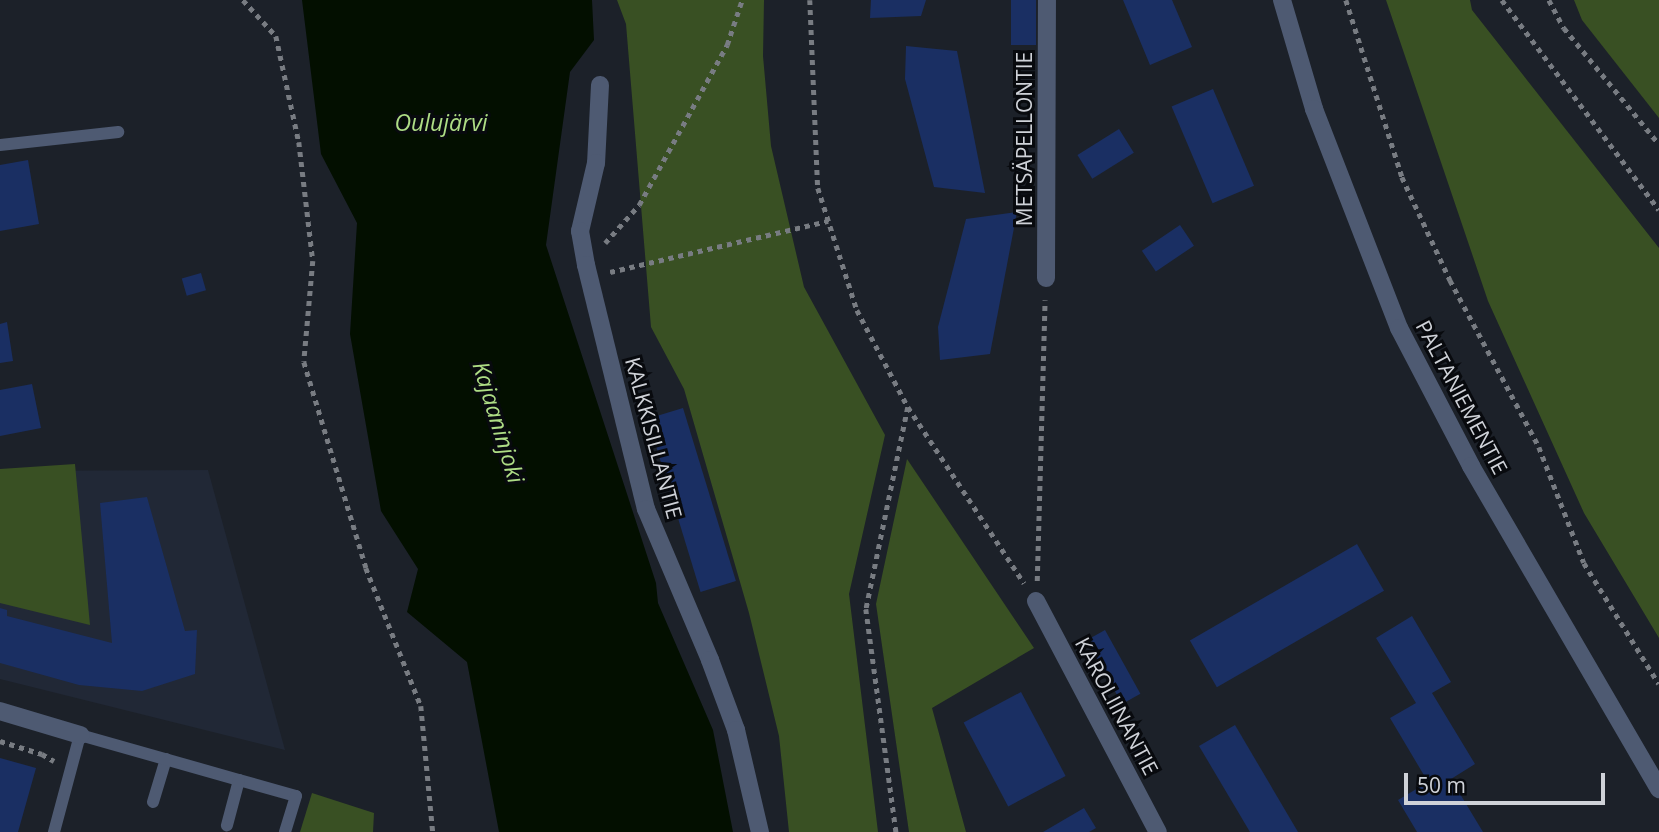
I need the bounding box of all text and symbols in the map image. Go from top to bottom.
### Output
street label: METSÄPELLONTIE [1011,52,1037,226]
water label: Oulujärvi [394,108,488,136]
street label: PALTANIEMENTIE [1411,316,1513,478]
street label: KALKKISILLANTIE [620,354,688,522]
water label: Kajaaninjoki [467,358,531,486]
street label: KAROLIINANTIE [1070,633,1164,779]
scale bar [1407,758,1608,802]
text: 50 m [1417,771,1466,799]

